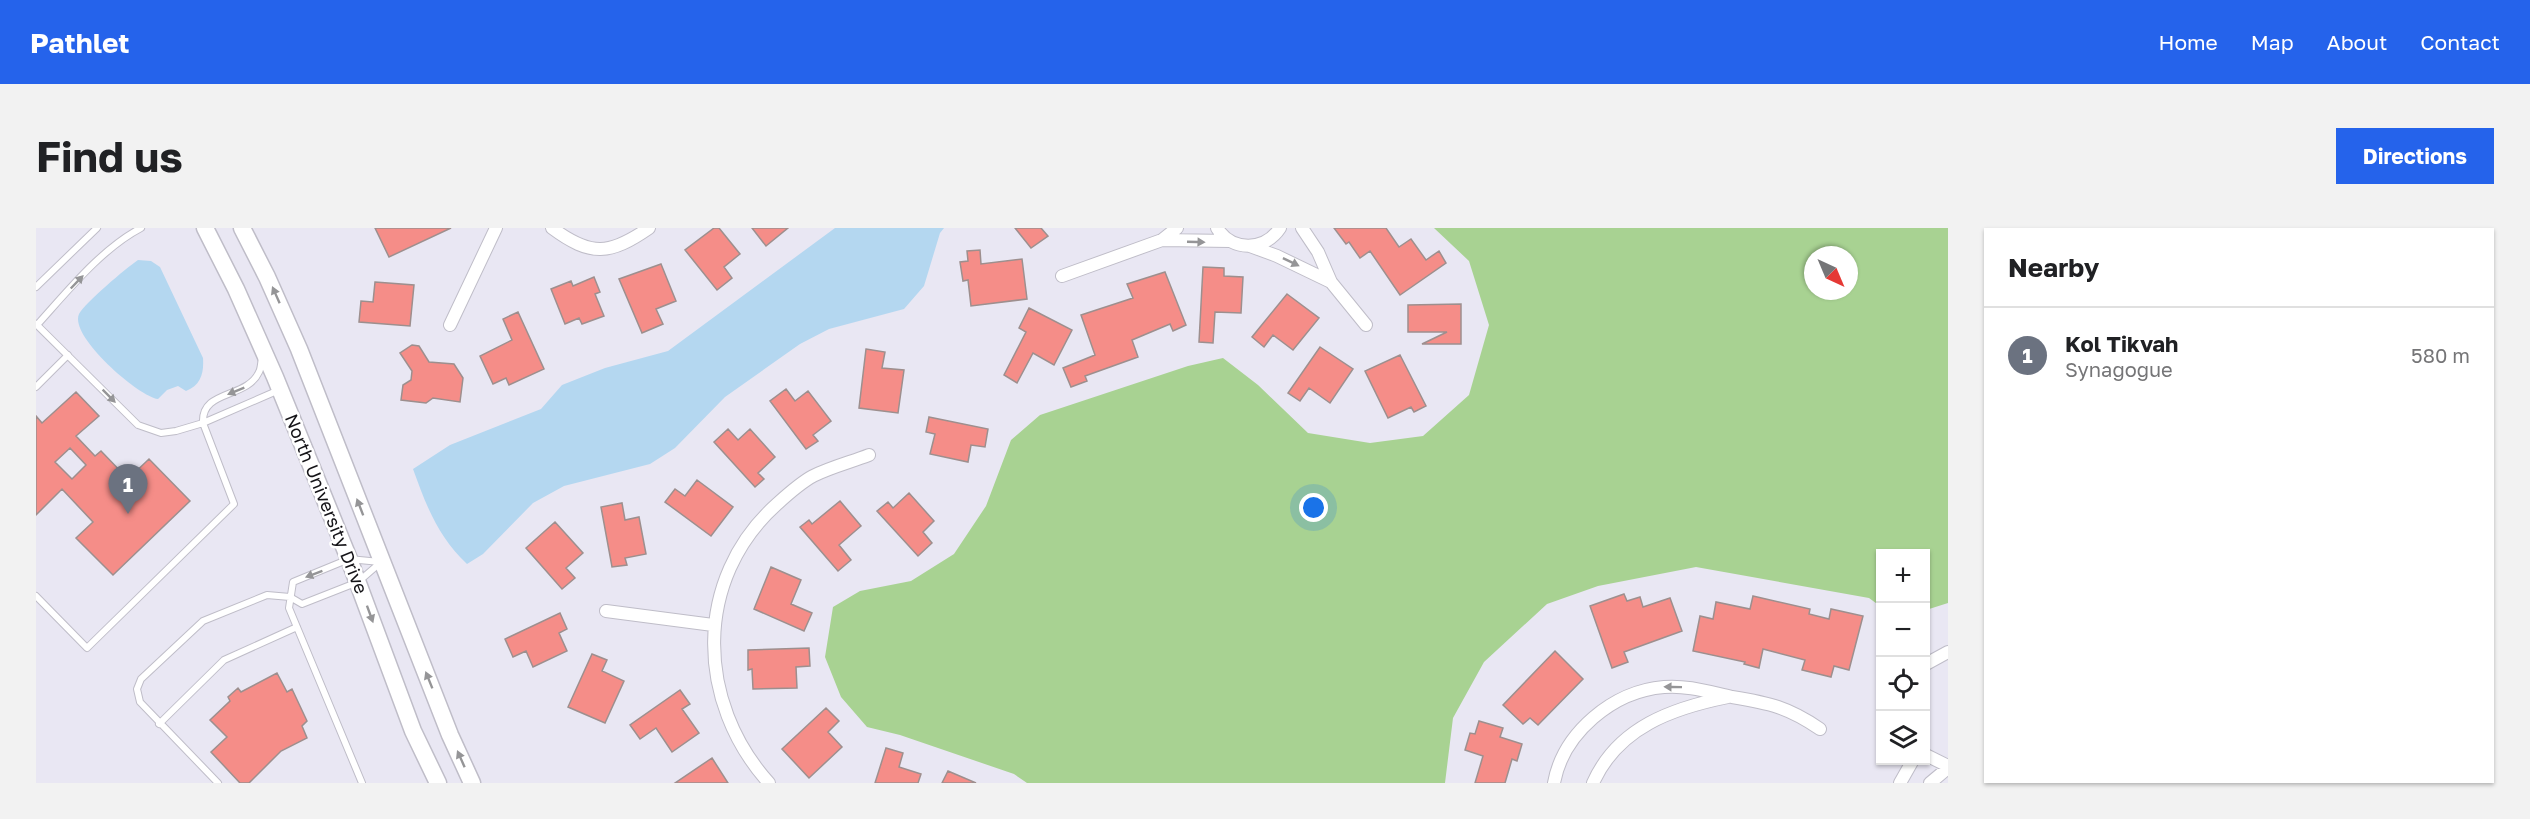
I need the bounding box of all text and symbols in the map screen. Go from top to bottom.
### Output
text: Pathlet [30,26,130,59]
text: Home [2158,29,2218,55]
text: Map [2251,29,2294,55]
text: About [2327,29,2387,55]
text: Contact [2420,29,2500,55]
button: Directions [2336,128,2494,184]
text: Find us [36,131,183,181]
one-way arrow [1186,237,1205,246]
north arrow [1804,246,1858,300]
text: Nearby [2008,252,2099,283]
one-way arrow [1283,258,1300,267]
one-way arrow [69,276,83,290]
one-way arrow [271,286,281,304]
text: Kol Tikvah [2065,330,2178,357]
text: 1 [2022,343,2033,367]
text: 580 m [2411,343,2470,367]
text: Synagogue [2065,357,2173,381]
one-way arrow [227,387,245,396]
one-way arrow [102,389,116,403]
street label: North University Drive [281,411,373,597]
pin: 1 [108,464,148,514]
your location [1299,493,1328,522]
one-way arrow [355,498,365,516]
map controls [1876,549,1930,765]
button: + [1876,549,1930,603]
one-way arrow [305,570,323,579]
button: − [1876,603,1930,657]
one-way arrow [365,605,375,623]
button: locate [1876,657,1930,711]
one-way arrow [423,671,433,689]
one-way arrow [1663,683,1682,692]
button: layers [1876,711,1930,765]
one-way arrow [457,750,466,767]

